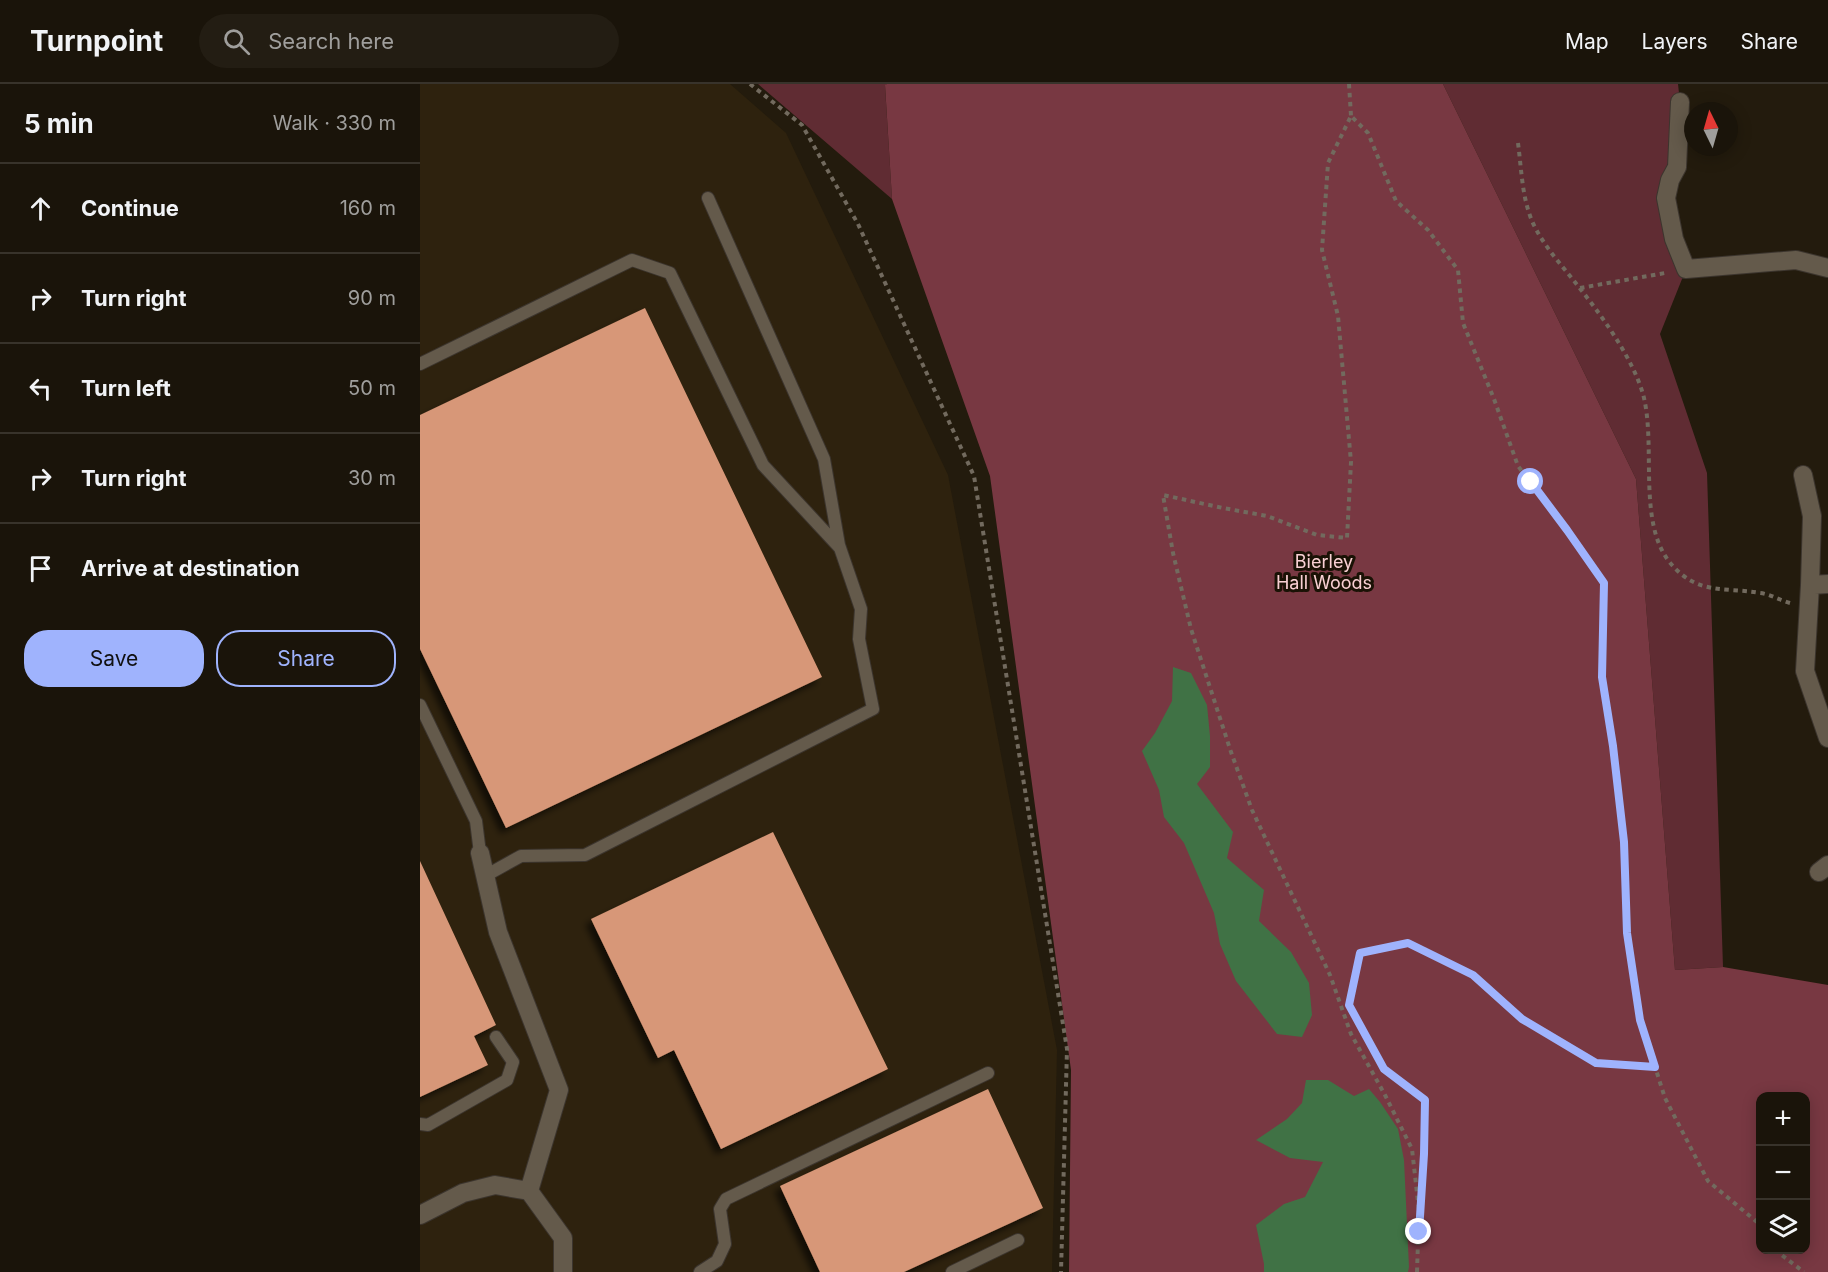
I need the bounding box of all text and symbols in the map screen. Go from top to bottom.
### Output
search box [199,14,619,68]
text: Turnpoint [30,24,163,58]
icon: search [220,25,253,58]
text: Search here [268,28,394,54]
text: Map [1565,29,1609,54]
text: Layers [1642,29,1708,54]
text: Share [1741,29,1798,54]
north arrow [1684,102,1738,156]
text: 5 min [24,108,94,139]
text: Walk · 330 m [273,111,396,135]
icon: ahead [24,192,57,225]
text: Continue [81,195,179,221]
text: 160 m [340,196,396,220]
icon: right [24,282,57,315]
text: Turn right [81,285,187,311]
text: 90 m [348,286,396,310]
icon: left [24,372,57,405]
text: Turn left [81,375,171,401]
text: 50 m [348,376,396,400]
icon: right [24,462,57,495]
text: Turn right [81,465,187,491]
text: 30 m [348,466,396,490]
route start [1517,468,1543,494]
park label: Bierley Hall Woods [1276,551,1372,593]
icon: arrive [24,552,57,585]
text: Arrive at destination [81,555,300,581]
button: Save [24,630,204,687]
button: Share [216,630,396,687]
map controls [1756,1092,1810,1254]
button: + [1756,1092,1810,1146]
button: − [1756,1146,1810,1200]
button: layers [1756,1200,1810,1254]
route end [1405,1218,1431,1244]

